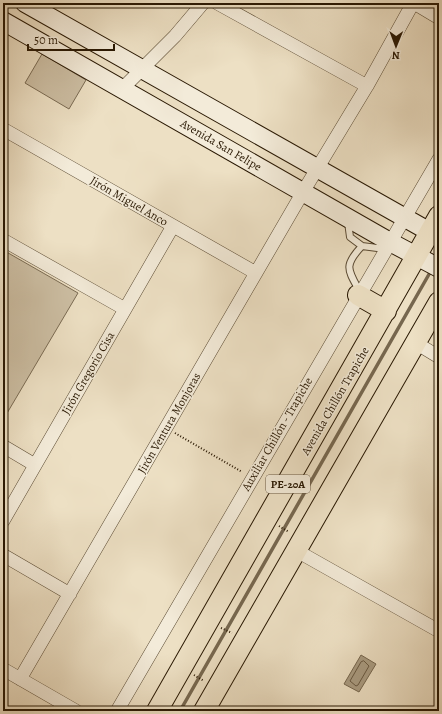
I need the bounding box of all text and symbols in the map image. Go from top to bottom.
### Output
scale bar [28,26,114,52]
north arrow [376,26,416,66]
text: 50 m [34,32,58,48]
text: N [392,48,400,63]
street label: Avenida San Felipe [177,115,265,175]
street label: Jirón Miguel Anco [87,172,171,230]
street label: Jirón Gregorio Cisa [58,328,118,417]
street label: Avenida Chillón Trapiche [297,344,373,459]
street label: Jirón Ventura Monjoras [134,369,205,476]
street label: Auxiliar Chillón - Trapiche [237,374,316,495]
road number: PE-20A [266,475,310,493]

